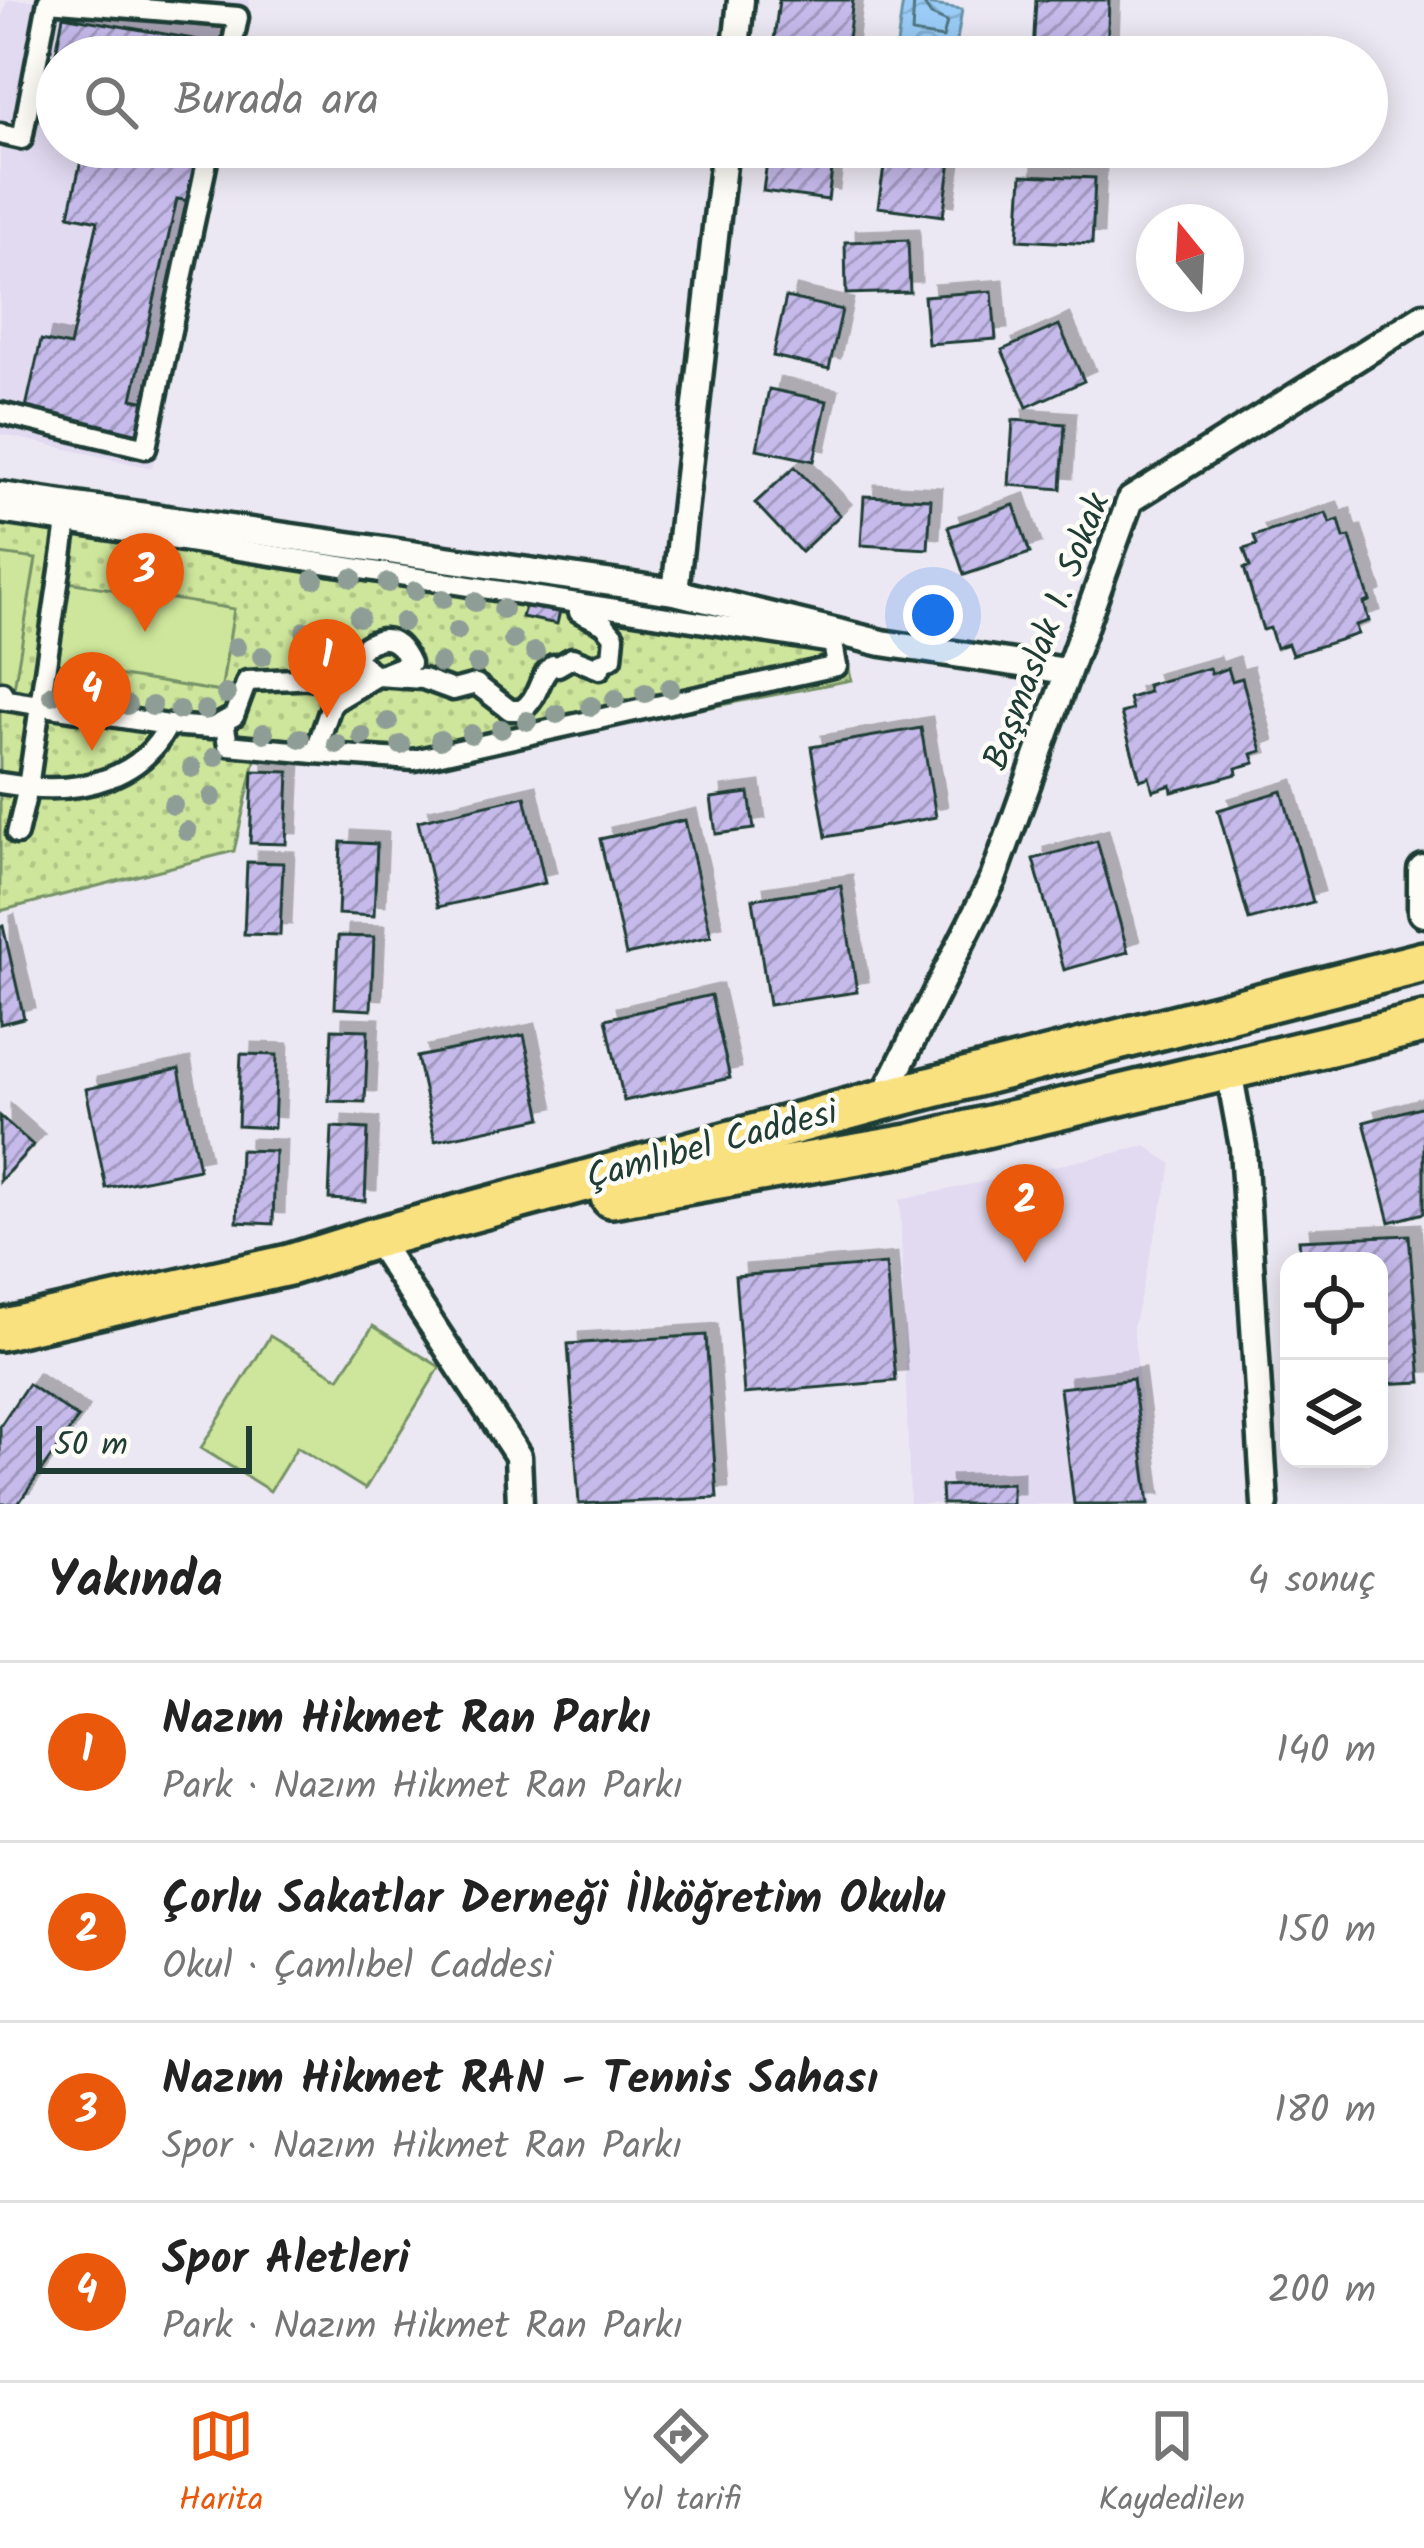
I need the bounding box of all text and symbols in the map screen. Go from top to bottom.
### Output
search box [36,36,1388,168]
text: Burada ara [174,66,379,138]
icon: search [78,69,144,135]
north arrow [1136,204,1244,312]
street label: Başmaslak 1. Sokak [969,484,1128,779]
pin: 3 [106,533,184,632]
your location [903,585,963,645]
pin: 1 [288,619,366,718]
pin: 4 [53,652,131,751]
street label: Çamlıbel Caddesi [580,1085,845,1207]
pin: 2 [986,1164,1064,1263]
map controls [1280,1252,1388,1468]
button: locate [1280,1252,1388,1360]
button: layers [1280,1360,1388,1468]
scale bar [36,1420,252,1473]
text: 50 m [54,1420,128,1473]
text: Yakında [48,1542,223,1623]
text: 4 sonuç [1248,1551,1376,1613]
text: Nazım Hikmet Ran Parkı [162,1685,651,1757]
text: 1 [81,1721,93,1783]
text: 140 m [1276,1721,1376,1783]
text: Park · Nazım Hikmet Ran Parkı [162,1757,683,1819]
text: Çorlu Sakatlar Derneği İlköğretim Okulu [162,1865,945,1937]
text: 2 [76,1901,98,1963]
text: 150 m [1277,1901,1376,1963]
text: Okul · Çamlıbel Caddesi [162,1937,553,1999]
text: Nazım Hikmet RAN - Tennis Sahası [162,2045,878,2117]
text: 3 [76,2081,98,2143]
text: 180 m [1274,2081,1376,2143]
text: Spor · Nazım Hikmet Ran Parkı [162,2117,682,2179]
text: Spor Aletleri [162,2225,410,2297]
text: 4 [76,2261,98,2323]
text: 200 m [1268,2261,1376,2323]
text: Park · Nazım Hikmet Ran Parkı [162,2297,683,2359]
tab: Harita [179,2403,263,2528]
tab: Yol tarifi [621,2403,741,2528]
tab: Kaydedilen [1099,2403,1245,2528]

